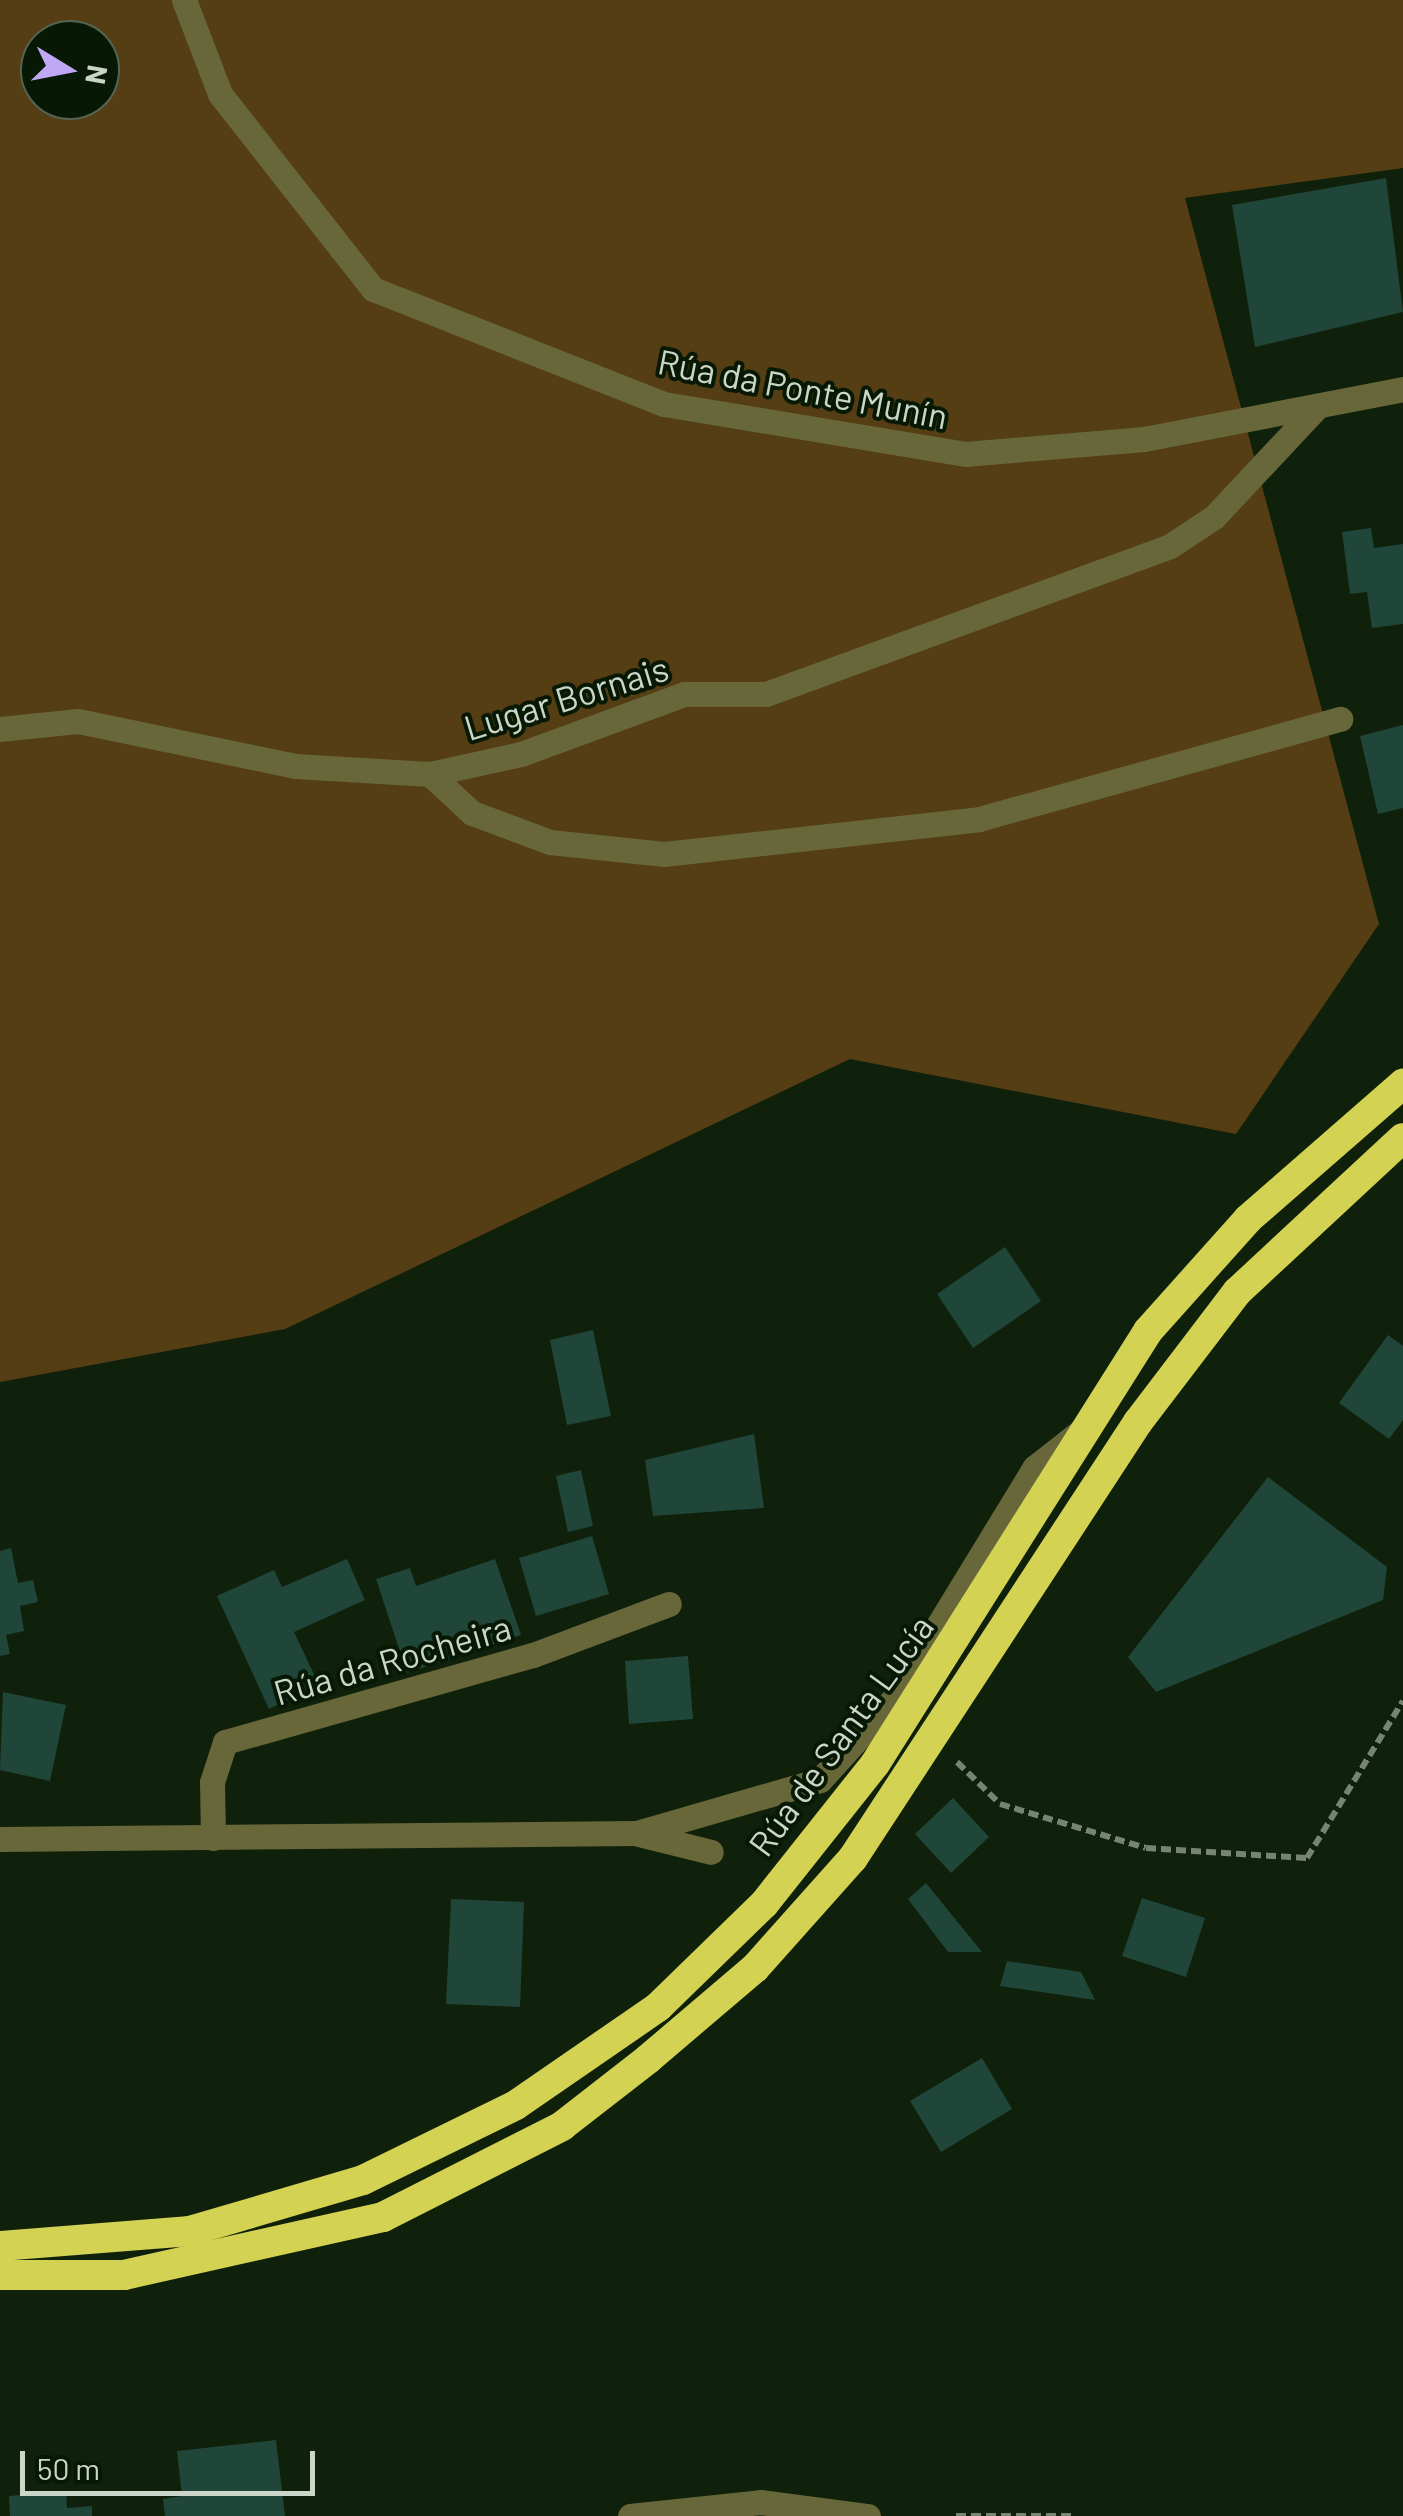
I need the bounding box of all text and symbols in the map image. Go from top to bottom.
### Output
north arrow [20,20,120,120]
text: N [79,63,116,87]
street label: Rúa da Ponte Munín [655,339,951,437]
street label: Lugar Bornais [459,646,673,748]
street label: Rúa da Rocheira [269,1605,515,1713]
street label: Rúa de Santa Lucía [739,1607,941,1863]
scale bar [25,2431,320,2493]
text: 50 m [37,2450,100,2486]

